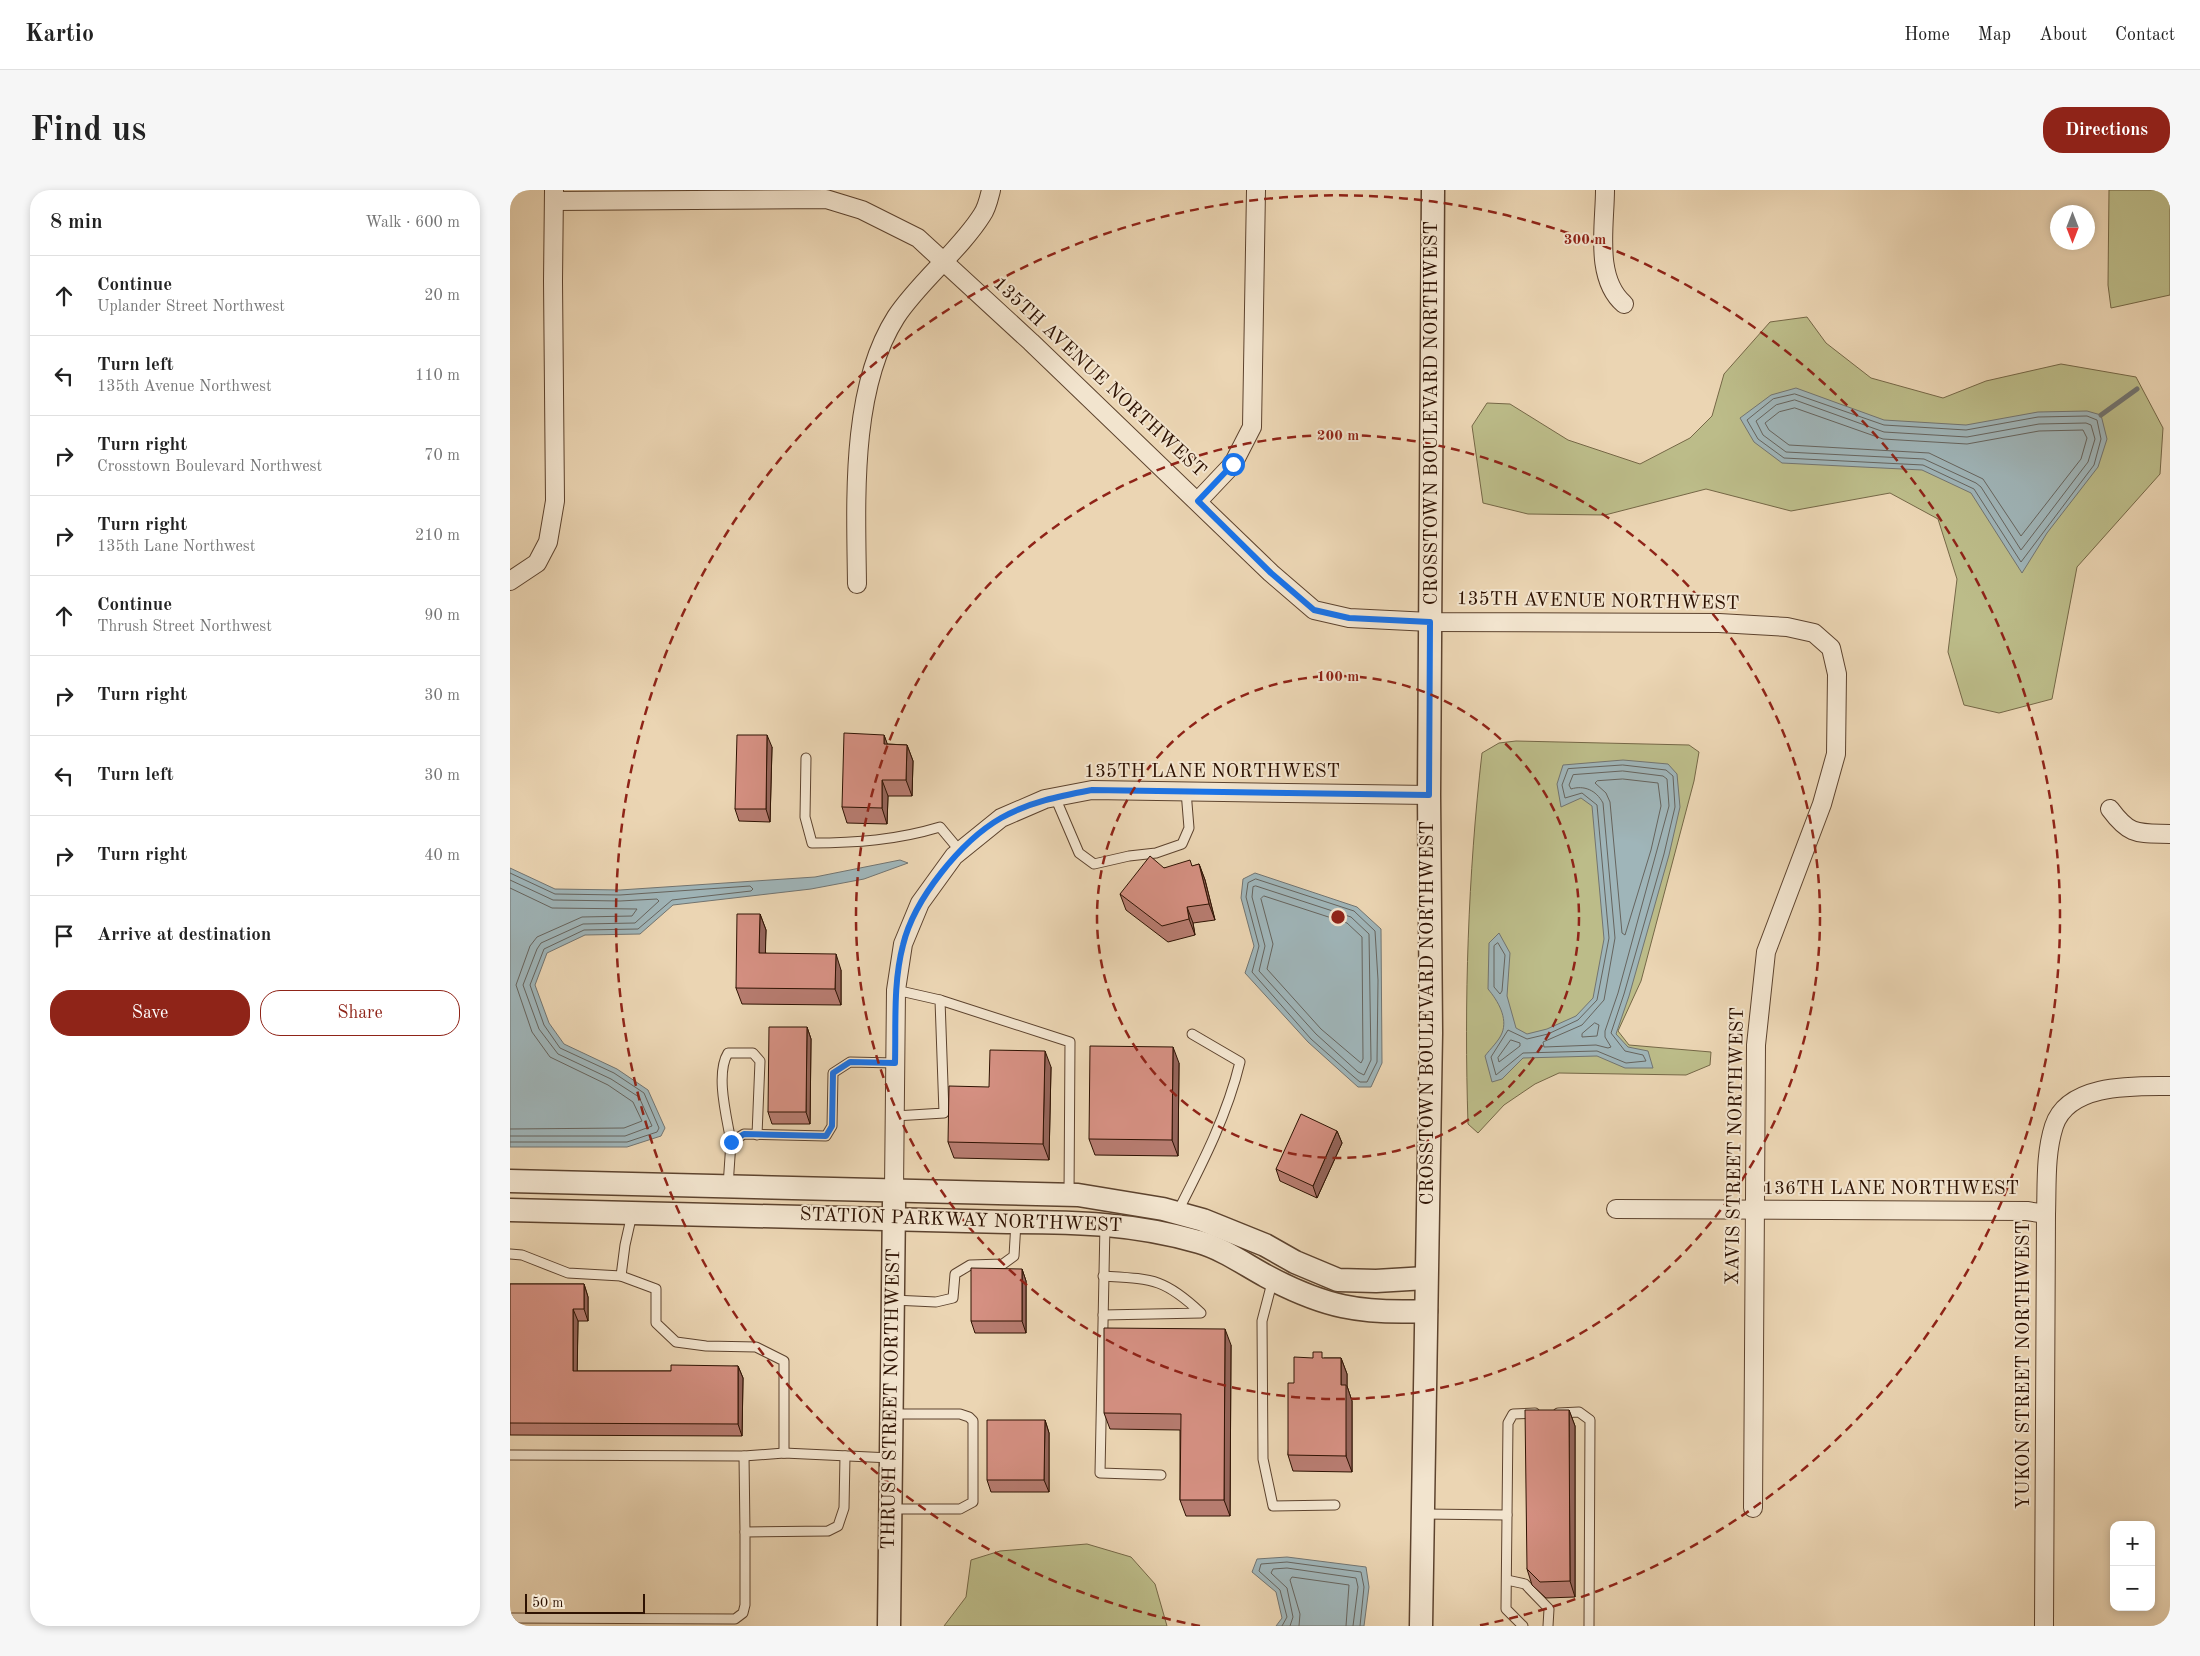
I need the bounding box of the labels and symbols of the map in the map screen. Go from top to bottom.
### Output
north arrow [2050,205,2095,250]
street label: CROSSTOWN BOULEVARD NORTHWEST [1423,221,1442,605]
text: 300 m [1564,233,1606,248]
street label: 135TH AVENUE NORTHWEST [989,275,1209,481]
text: 200 m [1317,429,1359,444]
route start [1222,453,1245,476]
street label: 135TH AVENUE NORTHWEST [1456,590,1740,614]
text: 100 m [1317,670,1359,685]
street label: 135TH LANE NORTHWEST [1084,763,1340,782]
street label: CROSSTOWN BOULEVARD NORTHWEST [1419,821,1438,1205]
centre of rings [1329,908,1347,926]
street label: XAVIS STREET NORTHWEST [1724,1007,1748,1285]
route end [720,1131,743,1154]
street label: 136TH LANE NORTHWEST [1763,1180,2019,1199]
street label: STATION PARKWAY NORTHWEST [799,1206,1123,1236]
street label: YUKON STREET NORTHWEST [2015,1221,2034,1509]
street label: THRUSH STREET NORTHWEST [880,1248,904,1550]
scale bar [525,1591,645,1614]

